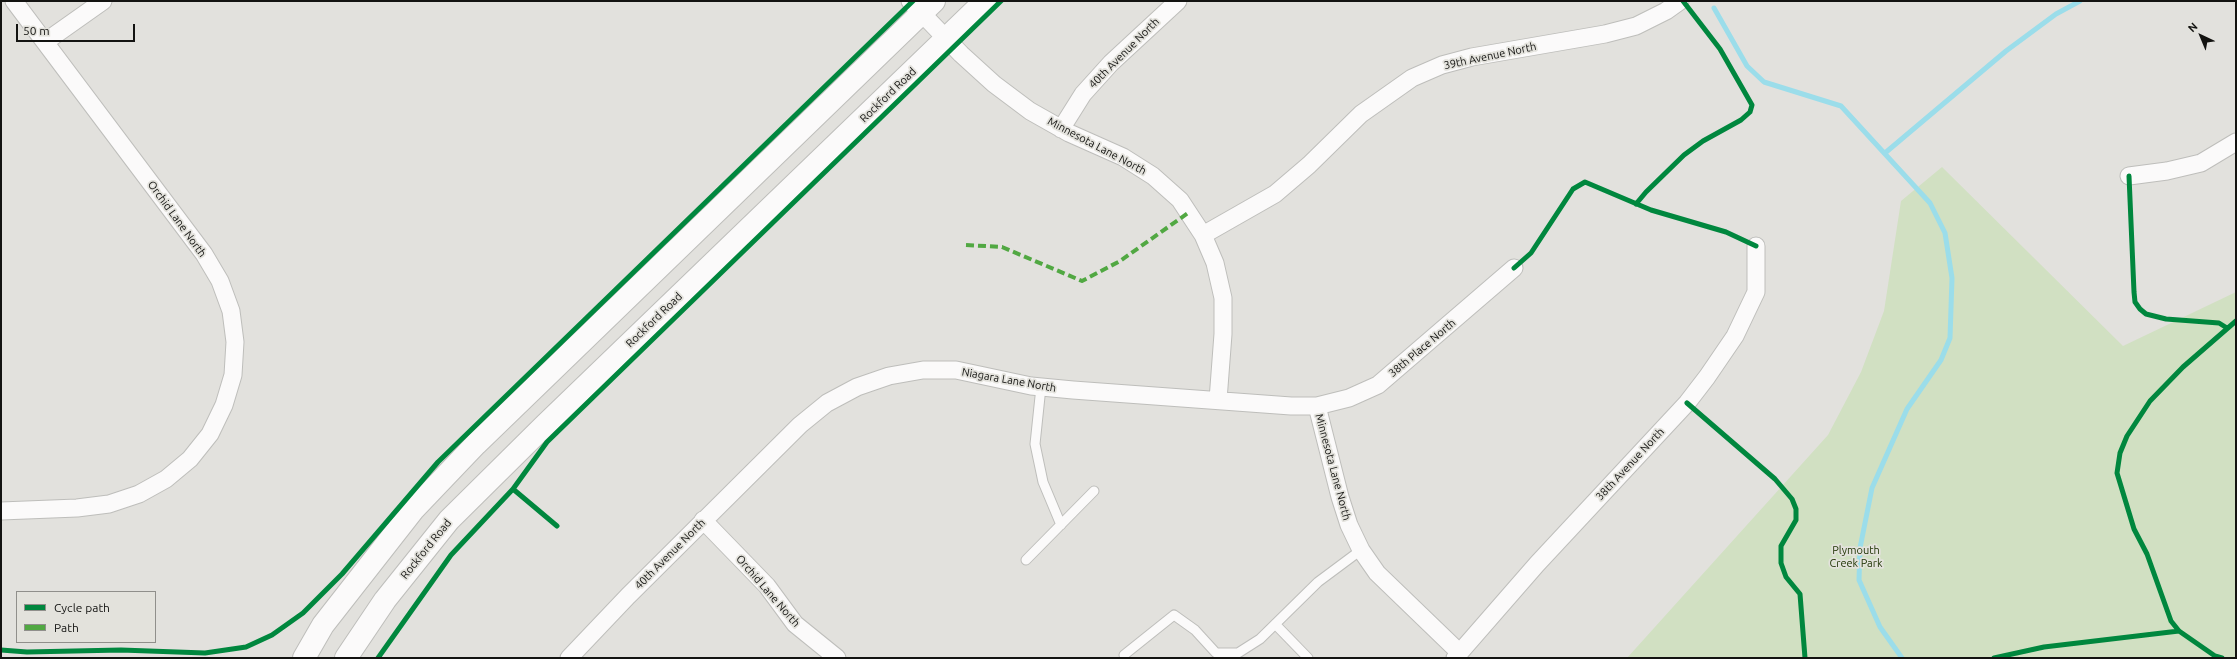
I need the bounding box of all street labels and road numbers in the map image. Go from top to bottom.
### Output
street label: 40th Avenue North [1086,15,1162,91]
street label: 39th Avenue North [1443,40,1537,72]
street label: Rockford Road [857,65,919,125]
street label: Minnesota Lane North [1045,114,1149,178]
street label: Orchid Lane North [145,178,209,260]
street label: Rockford Road [623,290,685,350]
street label: 38th Place North [1386,316,1458,380]
street label: Niagara Lane North [961,365,1057,395]
street label: Minnesota Lane North [1312,412,1354,522]
street label: 38th Avenue North [1593,425,1667,503]
street label: Rockford Road [398,516,454,582]
street label: 40th Avenue North [632,516,708,592]
street label: Orchid Lane North [733,552,803,630]

